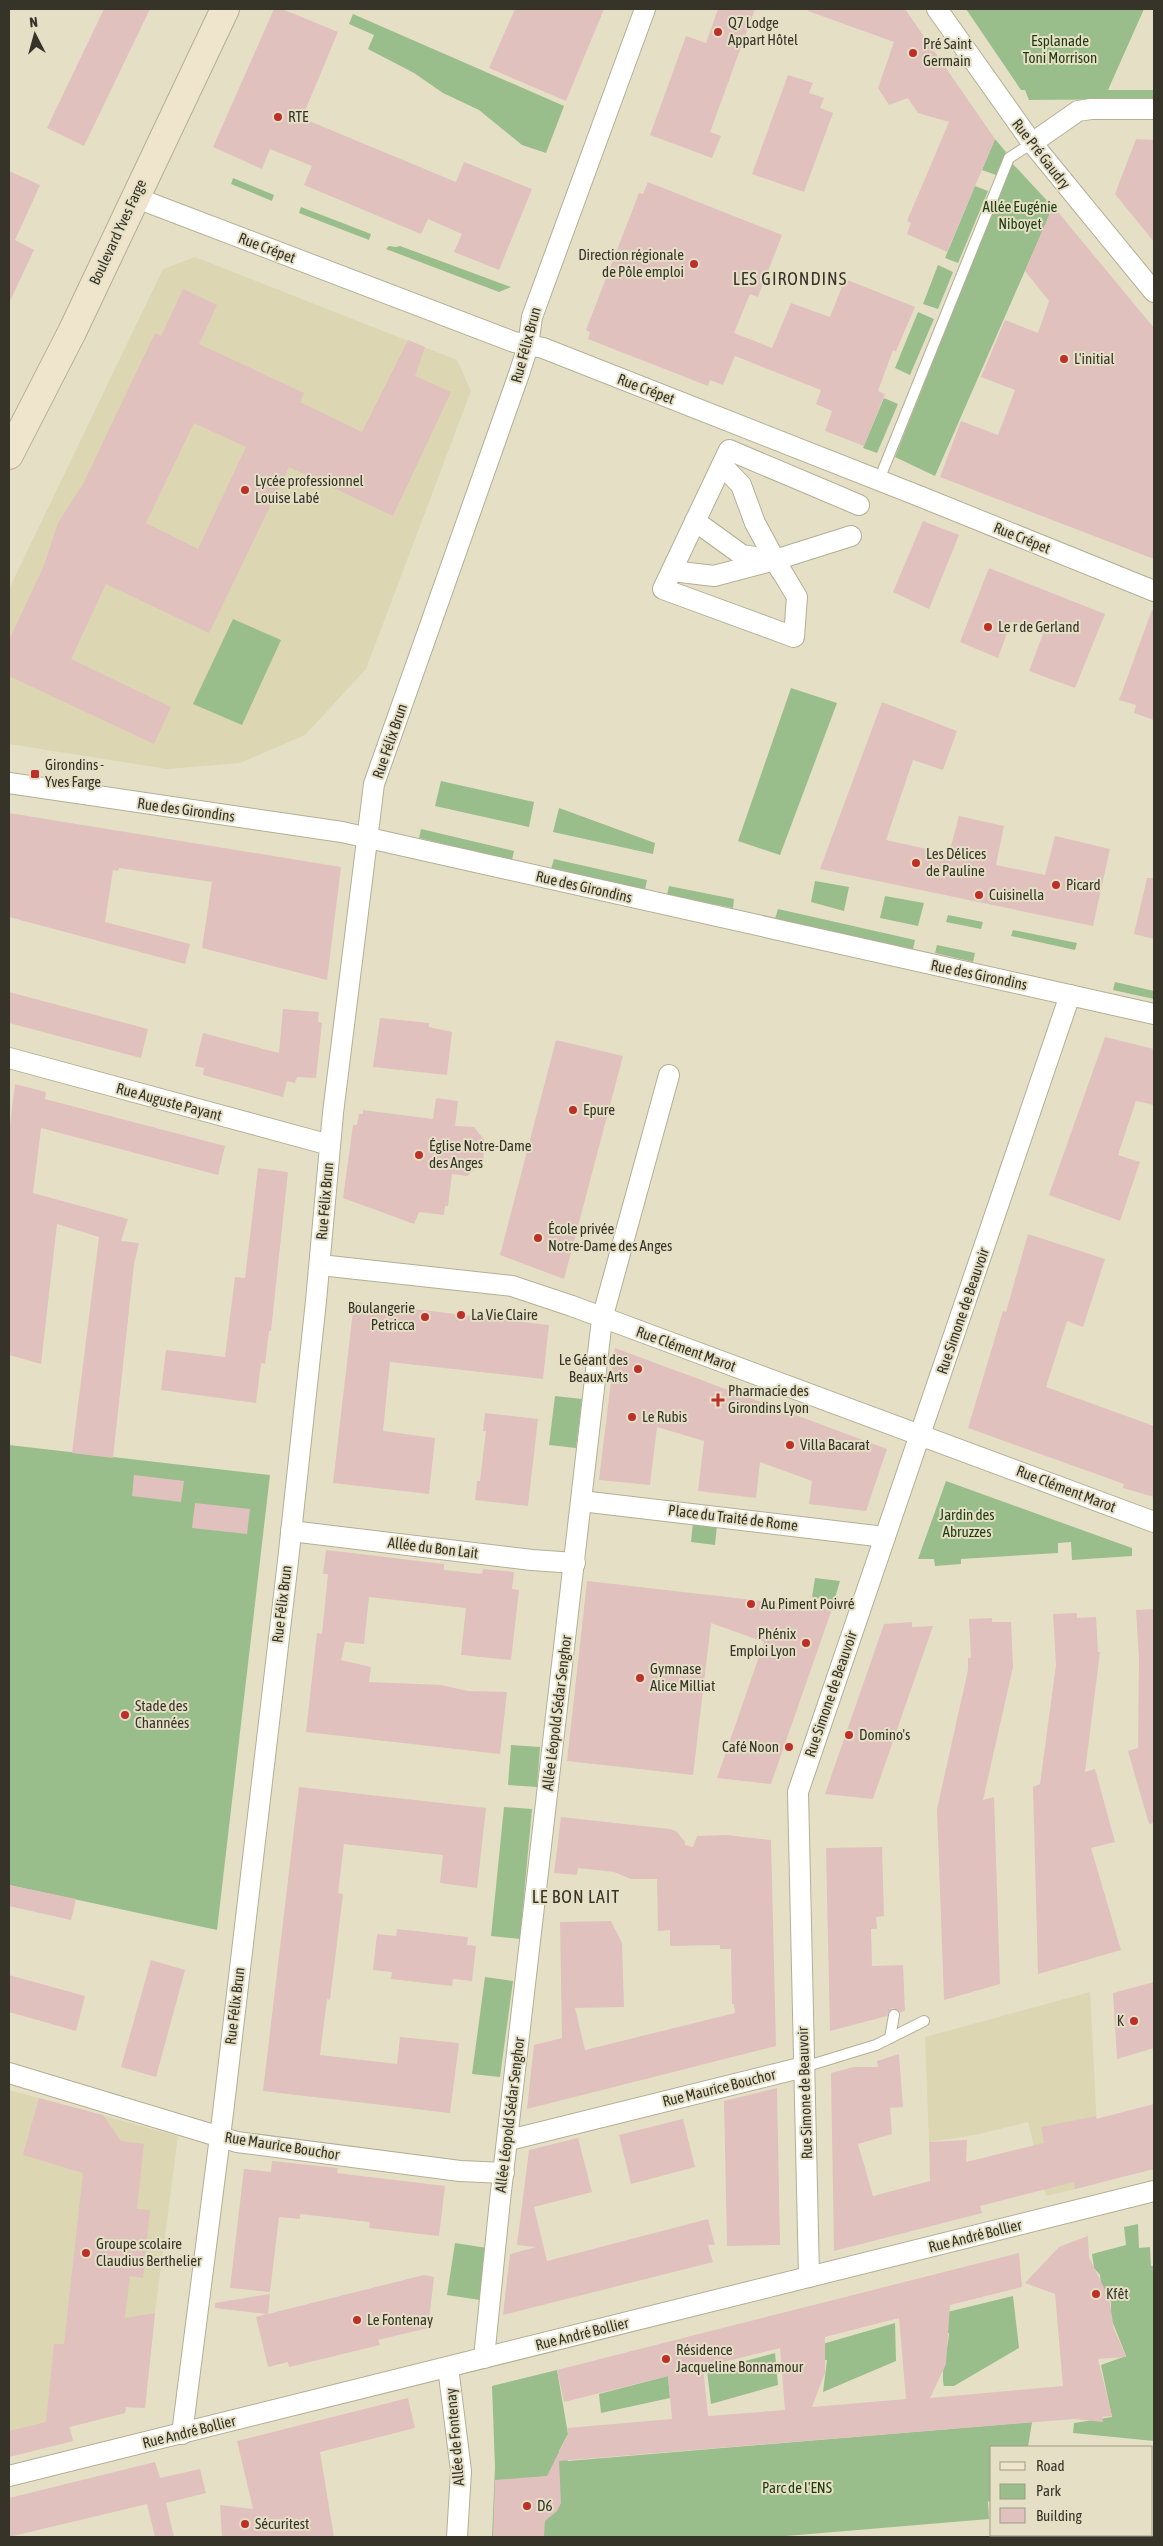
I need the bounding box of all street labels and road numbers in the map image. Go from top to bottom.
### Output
street label: Rue Pré Gaudry [1009,115,1074,192]
street label: Boulevard Yves Farge [86,176,150,287]
street label: Rue Crépet [236,229,298,266]
street label: Rue Félix Brun [507,305,544,385]
street label: Rue Crépet [615,370,677,407]
street label: Rue Crépet [991,518,1053,557]
street label: Rue Félix Brun [369,701,410,780]
street label: Rue des Girondins [136,794,236,825]
street label: Rue des Girondins [534,867,634,906]
street label: Rue des Girondins [929,956,1029,993]
street label: Rue Auguste Payant [114,1079,224,1124]
street label: Rue Félix Brun [313,1161,336,1240]
street label: Rue Simone de Beauvoir [933,1245,992,1376]
street label: Rue Clément Marot [634,1323,738,1374]
street label: Rue Clément Marot [1014,1462,1118,1515]
street label: Place du Traité de Rome [667,1501,799,1534]
street label: Allée du Bon Lait [387,1534,479,1561]
street label: Rue Félix Brun [268,1564,295,1644]
street label: Rue Simone de Beauvoir [801,1628,860,1759]
street label: Allée Léopold Sédar Senghor [539,1634,575,1792]
street label: Rue Félix Brun [221,1966,248,2046]
street label: Rue Simone de Beauvoir [794,2026,815,2159]
street label: Allée Léopold Sédar Senghor [492,2036,528,2194]
street label: Rue Maurice Bouchor [661,2065,778,2110]
street label: Rue Maurice Bouchor [224,2128,341,2163]
street label: Rue André Bollier [927,2216,1024,2255]
street label: Rue André Bollier [534,2314,631,2353]
street label: Allée de Fontenay [442,2387,467,2487]
street label: Rue André Bollier [141,2412,238,2451]

